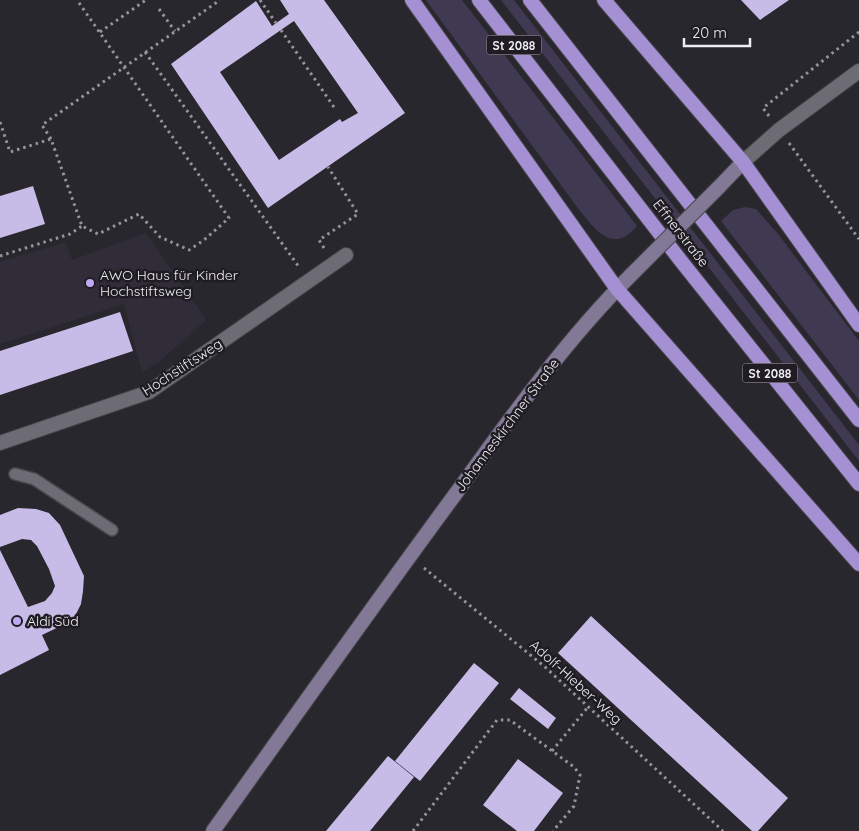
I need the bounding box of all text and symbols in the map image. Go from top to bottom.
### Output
scale bar [684,15,750,47]
text: 20 m [692,23,727,42]
road number: St 2088 [486,36,542,54]
street label: Effnerstraße [649,196,713,270]
place label: AWO Haus für Kinder Hochstiftsweg [100,266,239,300]
marker: AWO Haus für Kinder Hochstiftsweg [84,277,96,289]
street label: Hochstiftsweg [139,334,225,400]
street label: Johanneskirchner Straße [451,355,563,495]
road number: St 2088 [742,363,798,382]
place label: Aldi Süd [27,612,79,630]
marker: Aldi Süd [11,615,23,627]
street label: Adolf-Hieber-Weg [526,636,626,728]

